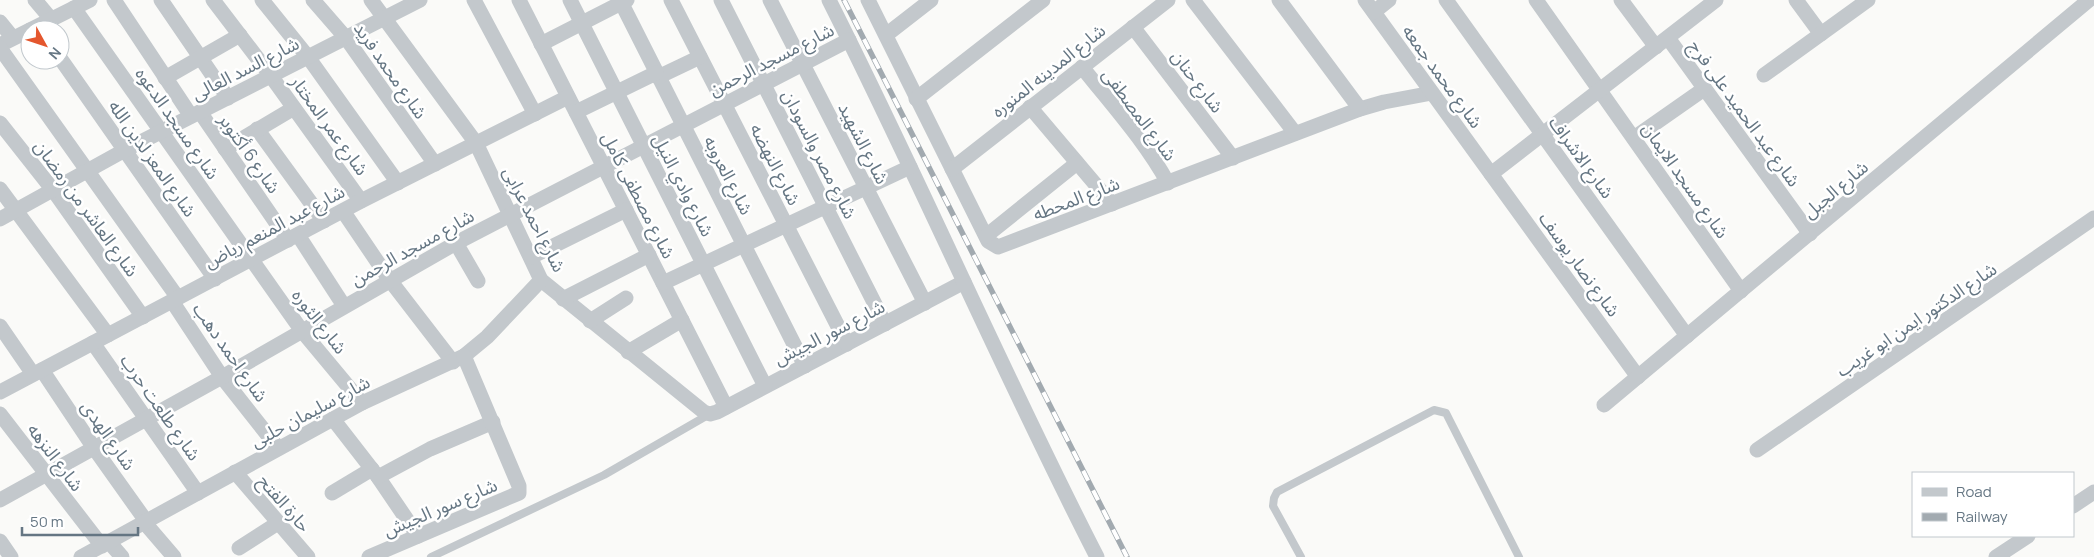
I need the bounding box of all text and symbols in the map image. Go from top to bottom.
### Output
street label: شارع محمد فريد [346,17,433,125]
street label: شارع مسجد الرحمن [704,17,839,104]
street label: شارع المدينه المنوره [986,18,1112,125]
street label: شارع محمد جمعه [1395,19,1489,134]
north arrow [20,20,70,70]
street label: شارع السد العالى [187,31,304,108]
street label: شارع عبد الحميد على فرج [1681,35,1806,193]
text: N [45,44,66,64]
street label: شارع حنان [1164,45,1230,119]
street label: شارع مسجد الدعوه [128,62,226,185]
street label: شارع المصطفى [1095,63,1183,167]
street label: شارع عمر المختار [283,69,374,182]
street label: شارع مصر والسودان [774,85,863,224]
street label: شارع المعز لدين الله [101,95,202,223]
street label: شارع الشهيد [831,98,895,189]
street label: شارع 6 أكتوبر [211,107,286,199]
street label: شارع الاشراف [1542,111,1620,205]
street label: شارع مسجد الايمان [1635,117,1735,244]
street label: شارع النهضه [742,119,807,210]
street label: شارع مصطفى كامل [594,128,681,264]
street label: شارع وادي النيل [645,130,720,242]
street label: شارع العروبه [696,131,759,220]
street label: شارع العاشر من رمضان [27,135,145,283]
street label: شارع الجبل [1797,155,1875,226]
street label: شارع احمد عرابى [495,162,572,277]
street label: شارع المحطه [1029,170,1124,228]
street label: شارع عبد المنعم رياض [200,179,350,276]
street label: شارع مسجد الرحمن [346,203,479,293]
street label: شارع نصار يوسف [1531,207,1626,323]
street label: شارع الدكتور ايمن ابو غريب [1831,256,2003,384]
street label: شارع الثوره [285,284,353,360]
street label: شارع سور الجيش [769,294,890,373]
street label: شارع احمد دهب [186,298,274,408]
street label: شارع طلعت حرب [113,349,207,467]
street label: شارع سليمان حلبى [246,369,375,455]
street label: شارع الهدى [74,395,142,476]
street label: شارع النزهه [20,418,89,498]
street label: حارة الفتح [252,469,317,538]
street label: شارع سور الجيش [379,472,502,545]
legend [1912,472,2074,537]
text: Road [1956,481,1992,502]
scale bar [22,504,139,536]
text: Railway [1956,506,2008,527]
text: 50 m [30,511,64,532]

